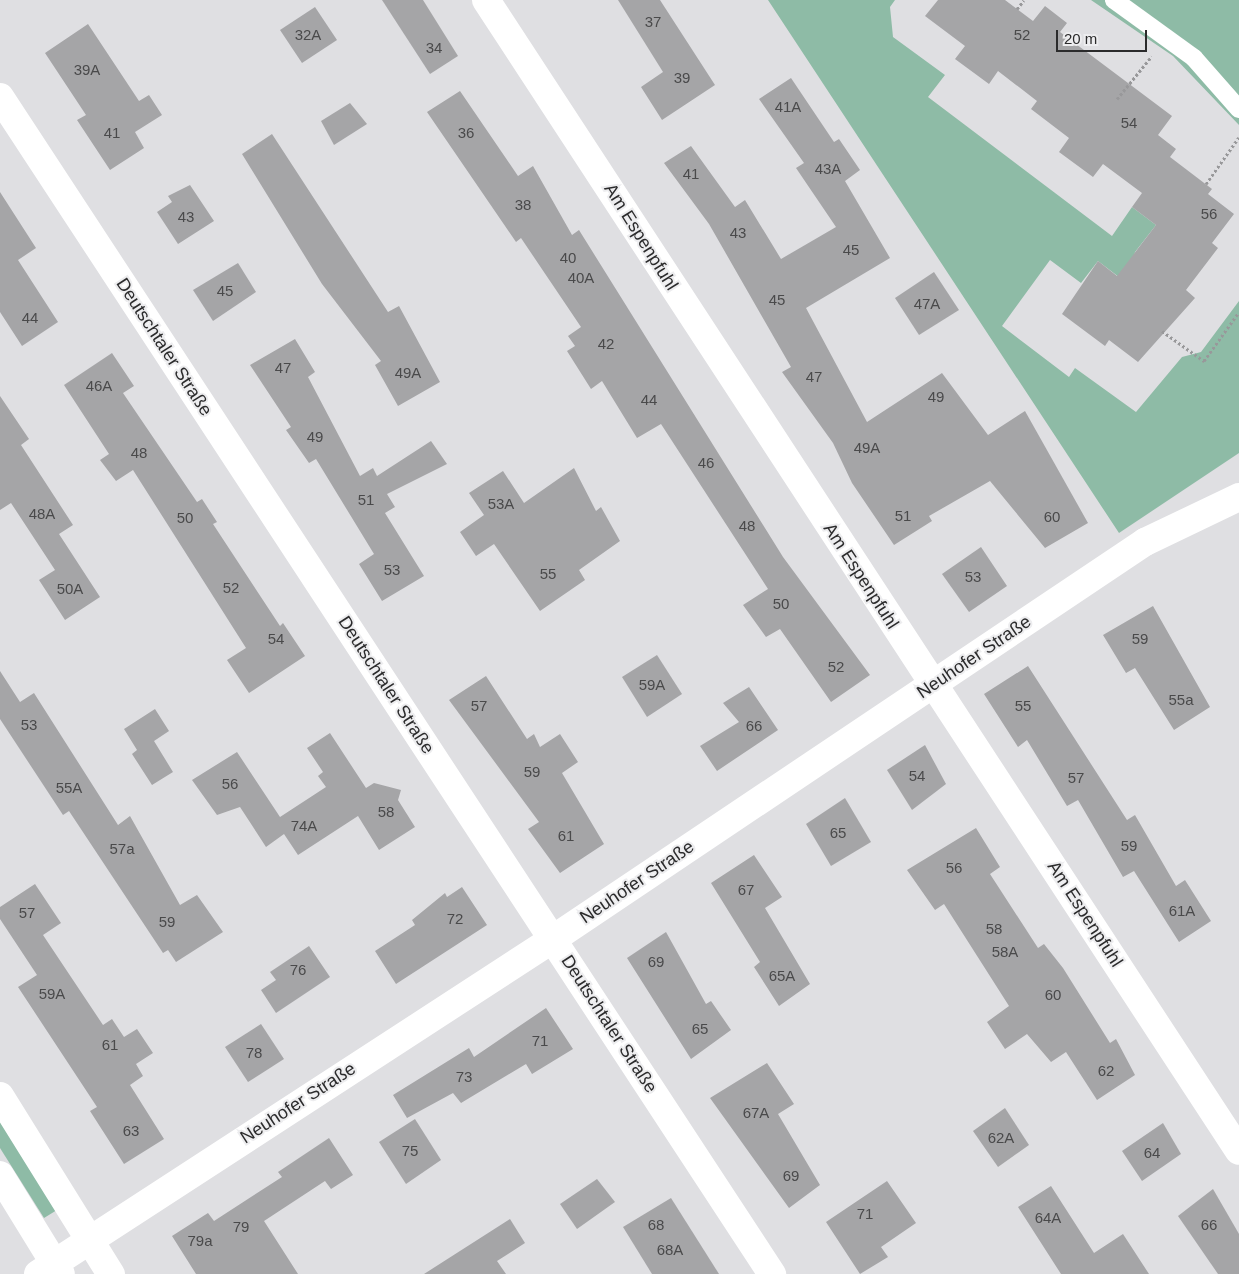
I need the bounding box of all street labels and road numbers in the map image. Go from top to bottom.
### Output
street label: Am Espenpfuhl [599,180,683,294]
street label: Deutschtaler Straße [111,274,217,420]
street label: Am Espenpfuhl [819,519,903,633]
street label: Neuhofer Straße [913,611,1035,703]
street label: Deutschtaler Straße [333,612,439,758]
street label: Neuhofer Straße [576,836,698,928]
street label: Am Espenpfuhl [1043,857,1127,971]
street label: Deutschtaler Straße [556,951,662,1097]
street label: Neuhofer Straße [236,1058,360,1148]

